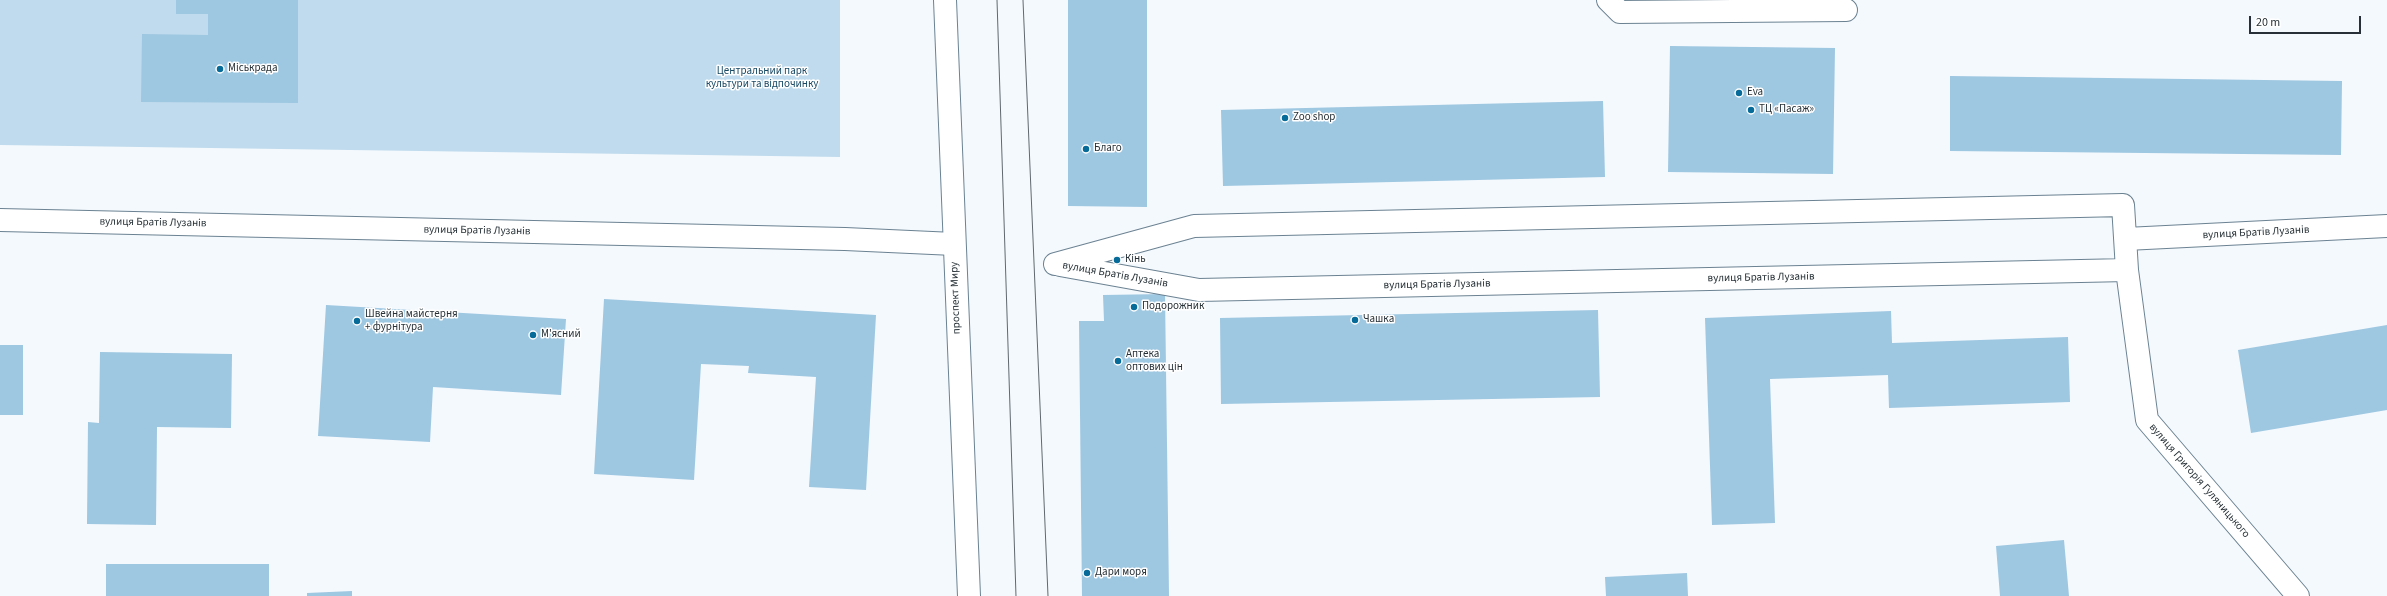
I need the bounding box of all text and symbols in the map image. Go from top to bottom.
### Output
scale bar [2251,8,2363,34]
text: 20 m [2256,14,2280,31]
place label: Міськрада [228,62,278,76]
marker: Міськрада [215,64,225,74]
park label: Центральний парк культури та відпочинку [706,65,818,91]
place label: Eva [1747,86,1763,100]
marker: Eva [1734,88,1744,98]
place label: ТЦ «Пасаж» [1759,103,1814,117]
marker: ТЦ «Пасаж» [1746,105,1756,115]
place label: Zoo shop [1293,111,1335,125]
marker: Zoo shop [1280,113,1290,123]
place label: Благо [1094,142,1122,156]
marker: Благо [1081,144,1091,154]
street label: вулиця Братів Лузанів [99,215,207,231]
street label: вулиця Братів Лузанів [423,223,531,239]
street label: вулиця Братів Лузанів [2202,224,2310,242]
place label: Кінь [1125,253,1146,267]
marker: Кінь [1112,255,1122,265]
street label: вулиця Братів Лузанів [1061,259,1169,291]
street label: проспект Миру [948,261,964,335]
street label: вулиця Братів Лузанів [1707,270,1815,286]
street label: вулиця Братів Лузанів [1383,277,1491,293]
place label: Подорожник [1142,300,1204,314]
marker: Подорожник [1129,302,1139,312]
place label: Швейна майстерня + фурнітура [365,308,458,334]
place label: Чашка [1363,313,1394,327]
marker: Чашка [1350,315,1360,325]
marker: Швейна майстерня + фурнітура [352,316,362,326]
place label: М'ясний [541,328,581,342]
marker: М'ясний [528,330,538,340]
place label: Аптека оптових цін [1126,348,1183,374]
marker: Аптека оптових цін [1113,356,1123,366]
street label: вулиця Григорія Гуляницького [2146,421,2252,541]
place label: Дари моря [1095,566,1147,580]
marker: Дари моря [1082,568,1092,578]

